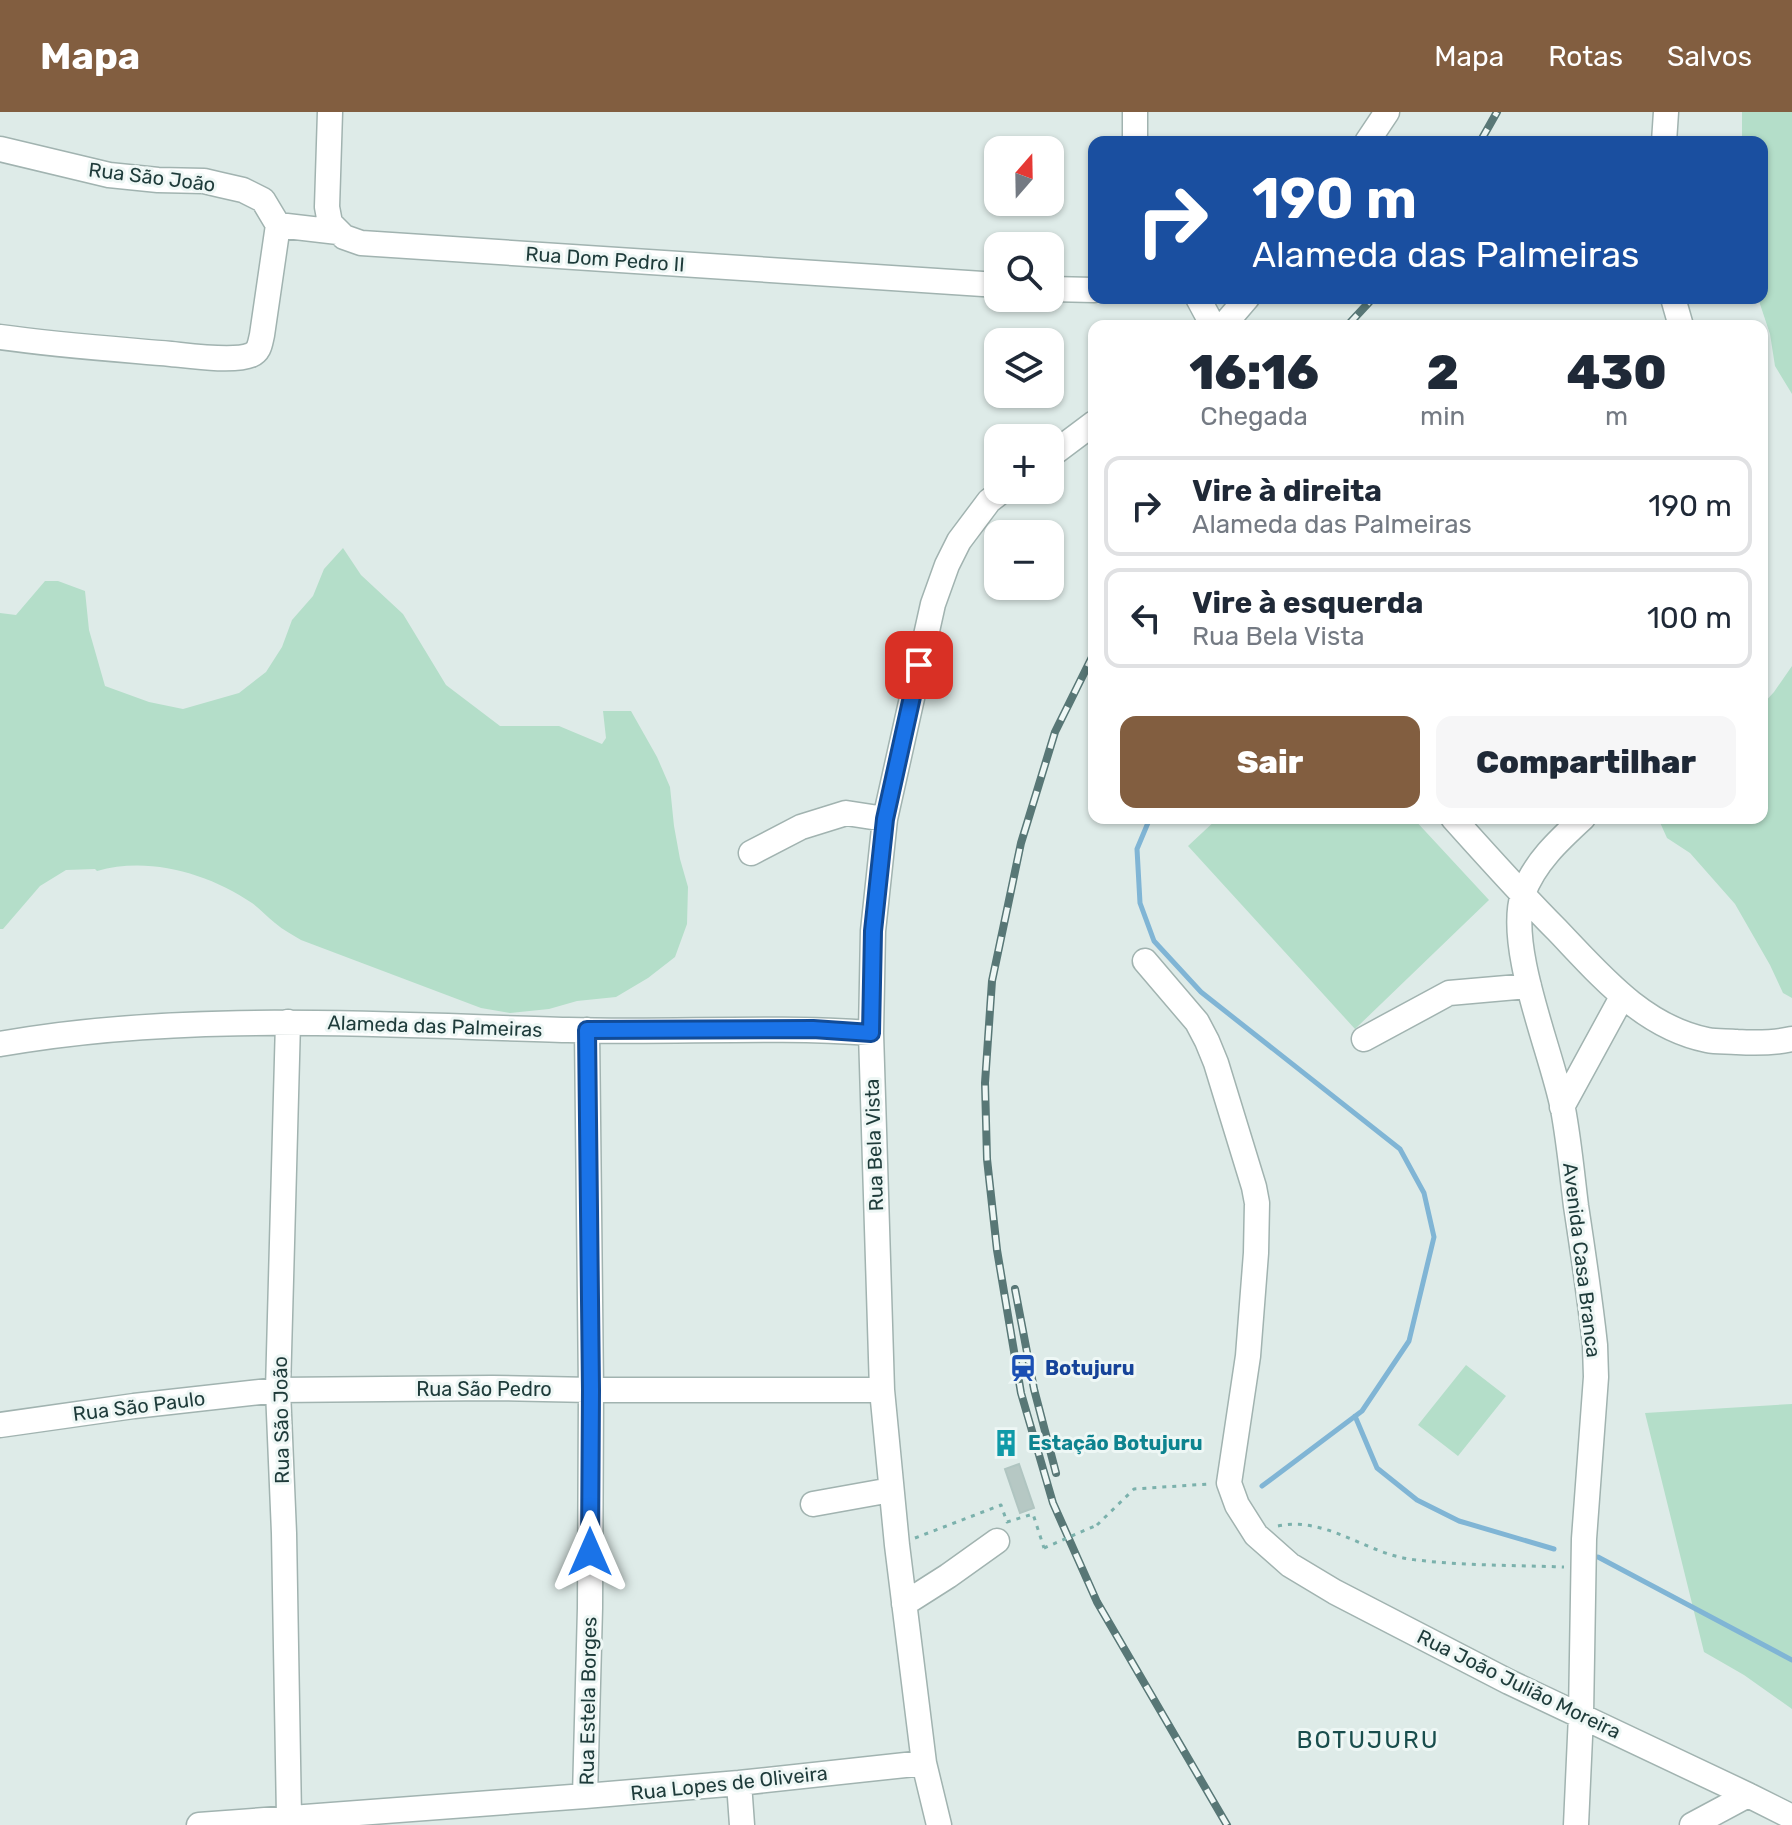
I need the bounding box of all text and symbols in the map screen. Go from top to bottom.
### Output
text: Mapa [40,33,140,79]
text: Mapa [1434,40,1504,73]
text: Rotas [1548,40,1623,73]
text: Salvos [1667,40,1752,73]
north arrow [984,136,1064,216]
map controls [984,136,1064,600]
street label: Rua São João [87,157,217,197]
text: 190 m [1252,166,1417,232]
icon: right [1120,168,1224,272]
button: search [984,232,1064,312]
text: Alameda das Palmeiras [1252,233,1639,276]
street label: Rua Dom Pedro II [525,241,685,277]
button: layers [984,328,1064,408]
text: 16:16 [1189,344,1319,401]
text: 2 [1426,344,1459,401]
text: 430 [1566,344,1667,401]
text: Chegada [1200,401,1308,432]
text: min [1420,401,1465,432]
text: m [1605,401,1628,432]
button: + [984,424,1064,504]
text: Vire à direita [1192,473,1382,509]
icon: right [1124,484,1168,528]
text: 190 m [1648,488,1732,524]
text: Alameda das Palmeiras [1192,509,1472,540]
button: − [984,520,1064,600]
text: Vire à esquerda [1192,585,1423,621]
icon: left [1124,596,1168,640]
text: 100 m [1647,600,1732,636]
text: Rua Bela Vista [1192,621,1365,652]
pin [885,631,953,699]
icon: arrive [897,643,941,687]
button: Sair [1120,716,1420,808]
button: Compartilhar [1436,716,1736,808]
street label: Alameda das Palmeiras [327,1010,543,1042]
street label: Rua Bela Vista [860,1078,888,1212]
street label: Avenida Casa Branca [1558,1161,1606,1359]
station icon: Botujuru [1008,1353,1038,1383]
street label: Rua São João [268,1356,294,1484]
place label: Botujuru [1045,1356,1134,1380]
street label: Rua São Pedro [416,1377,552,1401]
street label: Rua São Paulo [72,1386,206,1426]
building icon: Estação Botujuru [991,1428,1021,1458]
place label: Estação Botujuru [1028,1431,1202,1455]
position arrow [548,1510,632,1594]
street label: Rua Estela Borges [575,1616,601,1786]
street label: Rua João Julião Moreira [1413,1624,1625,1744]
district label: BOTUJURU [1296,1726,1440,1754]
street label: Rua Lopes de Oliveira [629,1761,829,1805]

